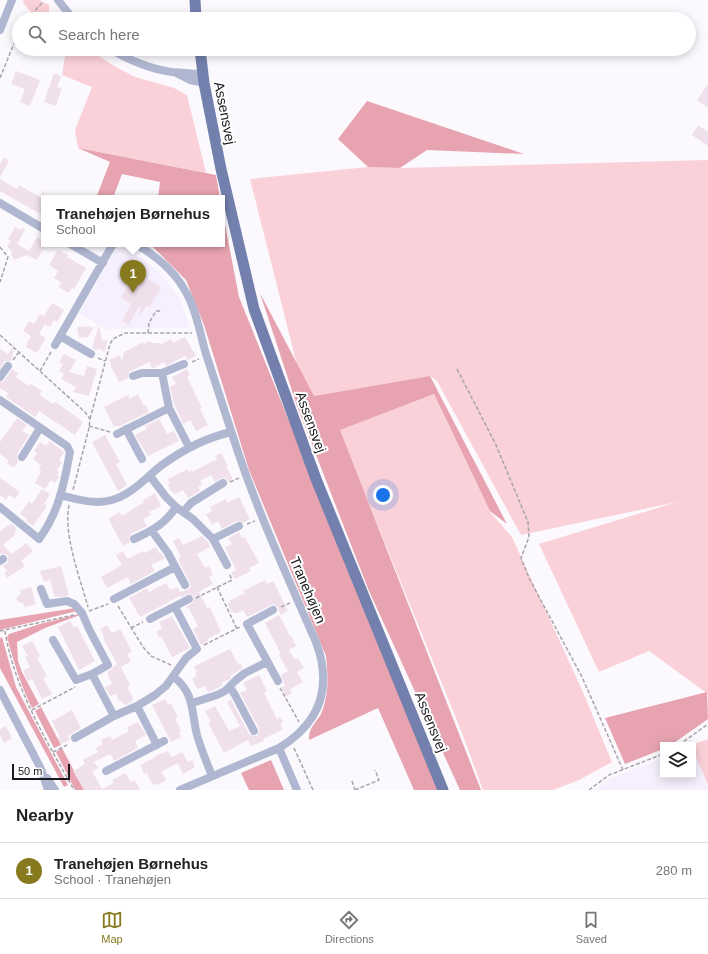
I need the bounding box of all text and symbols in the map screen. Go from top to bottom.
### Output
search box [12,12,696,56]
icon: search [26,23,48,45]
text: Search here [58,26,140,43]
street label: Assensvej [211,80,239,146]
popup [41,195,225,247]
text: Tranehøjen Børnehus [56,205,210,222]
text: School [56,222,96,237]
pin: 1 [120,260,146,293]
street label: Assensvej [293,389,329,455]
your location [373,485,393,505]
street label: Tranehøjen [287,554,329,626]
street label: Assensvej [412,689,450,755]
map controls [660,742,696,778]
button: layers [660,742,696,778]
scale bar [12,762,70,781]
text: 50 m [18,765,42,777]
text: Nearby [16,806,74,825]
text: Tranehøjen Børnehus [54,855,208,872]
text: 1 [25,863,33,878]
text: 280 m [656,863,692,878]
text: School · Tranehøjen [54,872,171,887]
tab: Map [101,909,123,945]
tab: Directions [325,909,374,945]
tab: Saved [576,909,607,945]

